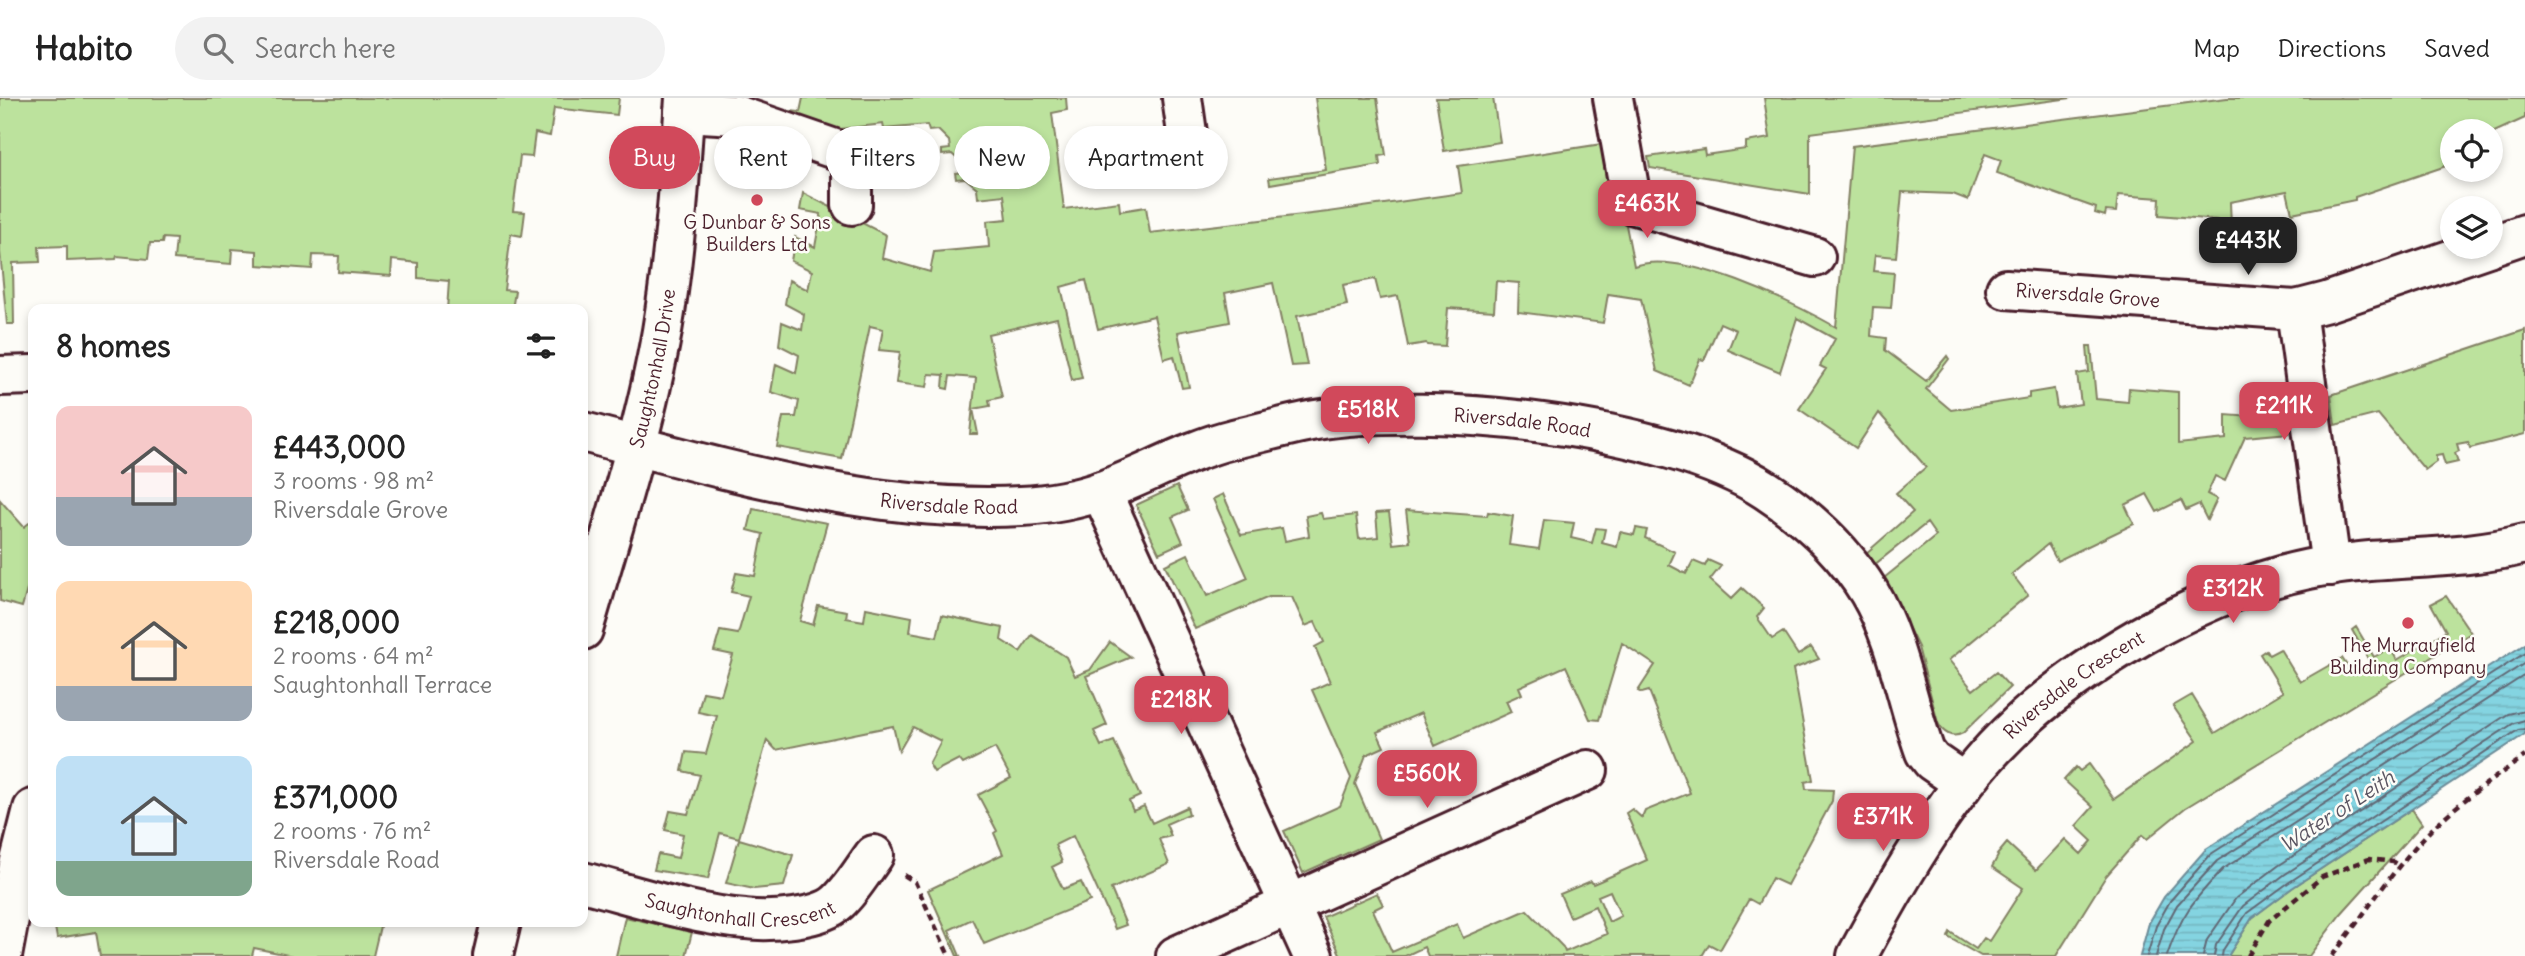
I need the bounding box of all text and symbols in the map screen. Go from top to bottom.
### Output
search box [175,17,665,80]
text: Habito [35,27,133,69]
icon: search [199,29,237,67]
text: Search here [255,32,396,65]
text: Map [2193,33,2240,63]
text: Directions [2278,33,2386,63]
text: Saved [2424,33,2490,63]
map controls [2440,119,2503,259]
button: locate [2440,119,2503,182]
chip: Buy [609,126,700,189]
chip: Rent [714,126,812,189]
chip: Filters [826,126,940,189]
chip: New [954,126,1050,189]
chip: Apartment [1064,126,1228,189]
pin: £463K [1598,180,1696,240]
text: £463K [1614,188,1680,217]
marker: G Dunbar & Sons Builders Ltd [749,192,765,208]
button: layers [2440,196,2503,259]
place label: G Dunbar & Sons Builders Ltd [683,210,831,256]
pin: £443K [2199,218,2297,277]
text: £443K [2215,225,2281,254]
street label: Riversdale Grove [2015,278,2161,312]
street label: Saughtonhall Drive [624,287,680,450]
text: 8 homes [56,327,171,365]
icon: filters [522,327,560,365]
pin: £211K [2235,382,2333,442]
pin: £518K [1319,386,1417,446]
text: £211K [2255,390,2313,419]
text: £518K [1337,394,1399,423]
street label: Riversdale Road [1453,403,1593,442]
text: £443,000 [273,428,406,466]
icon: home [112,434,196,518]
text: 3 rooms · 98 m² [273,466,434,495]
street label: Riversdale Road [879,488,1018,519]
text: Riversdale Grove [273,495,448,524]
pin: £312K [2184,566,2282,625]
text: £312K [2202,573,2264,602]
text: £218,000 [273,603,400,641]
icon: home [112,609,196,693]
marker: The Murrayfield Building Company [2400,615,2416,631]
street label: Riversdale Crescent [1998,625,2148,744]
place label: The Murrayfield Building Company [2330,633,2486,679]
text: 2 rooms · 64 m² [273,641,434,670]
text: Saughtonhall Terrace [273,670,492,699]
pin: £218K [1132,676,1230,736]
text: £218K [1150,684,1212,713]
pin: £560K [1378,750,1476,810]
text: £560K [1393,758,1461,787]
water label: Water of Leith [2274,763,2400,858]
text: £371,000 [273,778,398,816]
icon: home [112,784,196,868]
pin: £371K [1834,794,1932,853]
text: £371K [1853,801,1913,830]
text: 2 rooms · 76 m² [273,816,431,845]
text: Riversdale Road [273,845,440,874]
street label: Saughtonhall Crescent [642,888,839,932]

